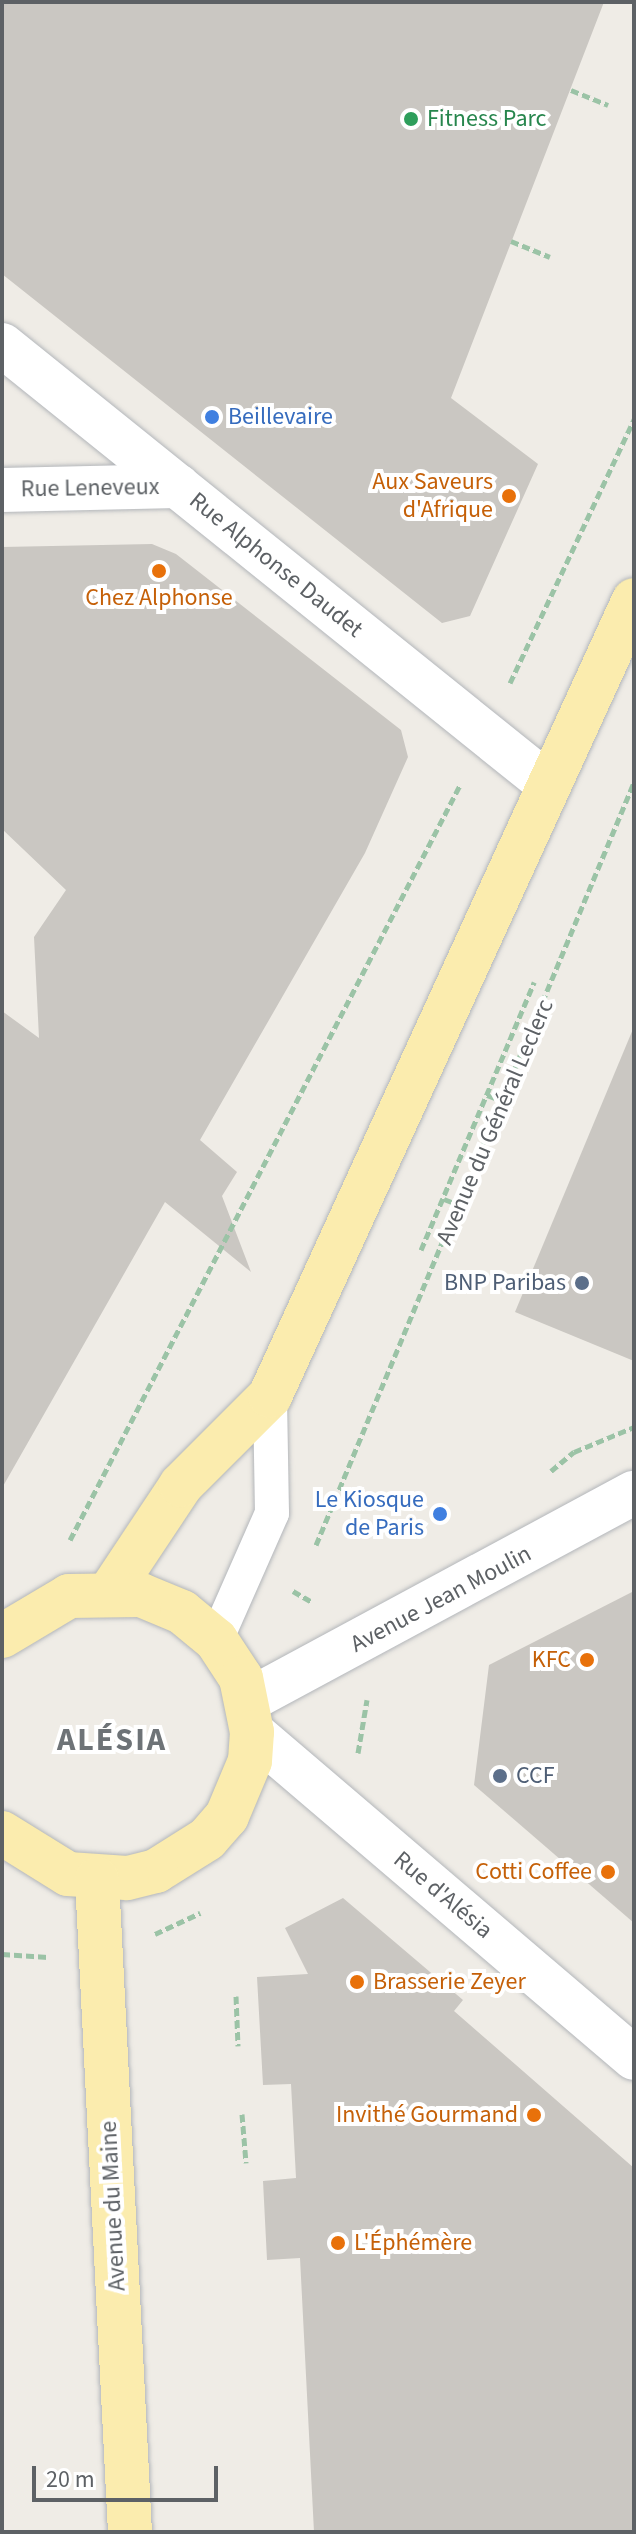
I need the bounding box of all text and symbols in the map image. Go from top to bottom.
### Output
place label: Fitness Parc [427,105,547,133]
marker: Fitness Parc [402,110,420,128]
place label: Beillevaire [228,403,333,431]
marker: Beillevaire [203,408,221,426]
place label: Aux Saveurs d'Afrique [372,468,493,524]
street label: Rue Leneveux [20,472,160,504]
street label: Rue Alphonse Daudet [183,486,369,644]
marker: Aux Saveurs d'Afrique [500,487,518,505]
marker: Chez Alphonse [150,562,168,580]
place label: Chez Alphonse [85,584,233,612]
street label: Avenue du Général Leclerc [430,995,560,1249]
place label: BNP Paribas [444,1269,566,1297]
marker: BNP Paribas [573,1274,591,1292]
place label: Le Kiosque de Paris [315,1486,424,1542]
marker: Le Kiosque de Paris [431,1505,449,1523]
street label: Avenue Jean Moulin [346,1539,536,1659]
place label: KFC [532,1646,571,1674]
marker: KFC [578,1651,596,1669]
district label: ALÉSIA [57,1721,167,1759]
place label: CCF [516,1762,555,1790]
marker: CCF [491,1767,509,1785]
street label: Rue d'Alésia [388,1845,498,1945]
place label: Cotti Coffee [475,1858,592,1886]
marker: Cotti Coffee [599,1863,617,1881]
place label: Brasserie Zeyer [373,1968,526,1996]
marker: Brasserie Zeyer [348,1973,366,1991]
place label: Invithé Gourmand [336,2101,518,2129]
marker: Invithé Gourmand [525,2106,543,2124]
street label: Avenue du Maine [94,2120,132,2292]
place label: L'Éphémère [354,2229,472,2257]
marker: L'Éphémère [329,2234,347,2252]
scale bar [36,2450,222,2500]
text: 20 m [46,2462,95,2497]

